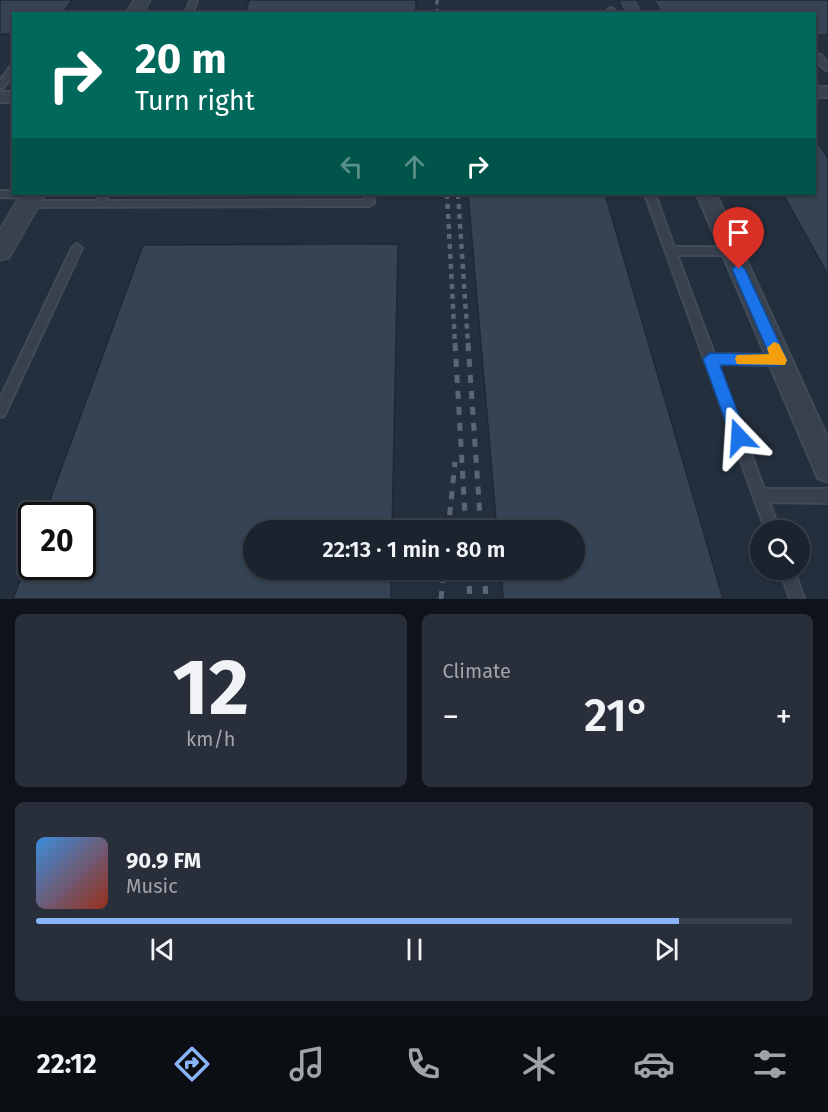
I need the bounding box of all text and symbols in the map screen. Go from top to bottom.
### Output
text: 20 m [135,34,227,84]
icon: right [36,36,114,114]
text: Turn right [135,85,255,117]
icon: left [335,150,368,183]
icon: ahead [398,150,431,183]
icon: right [461,150,494,183]
pin [713,207,764,269]
icon: arrive [722,216,755,249]
position arrow [707,405,771,469]
speed limit sign: 20 [18,502,96,580]
map controls [750,520,810,580]
button: search [750,520,810,580]
text: 22:13 · 1 min · 80 m [323,536,505,563]
text: 12 [172,641,249,735]
text: Climate [443,659,511,683]
text: 21° [584,689,650,743]
text: − [443,697,459,737]
text: + [776,697,792,737]
text: km/h [186,727,236,751]
text: 90.9 FM [126,847,201,874]
text: Music [126,874,178,898]
icon: previous [146,933,179,966]
icon: pause [398,933,431,966]
icon: next [650,933,683,966]
icon: directions [171,1043,213,1085]
icon: music [286,1043,328,1085]
icon: phone [402,1043,444,1085]
icon: climate [518,1043,560,1085]
icon: car [633,1043,675,1085]
icon: filters [749,1043,791,1085]
text: 22:12 [37,1048,97,1080]

